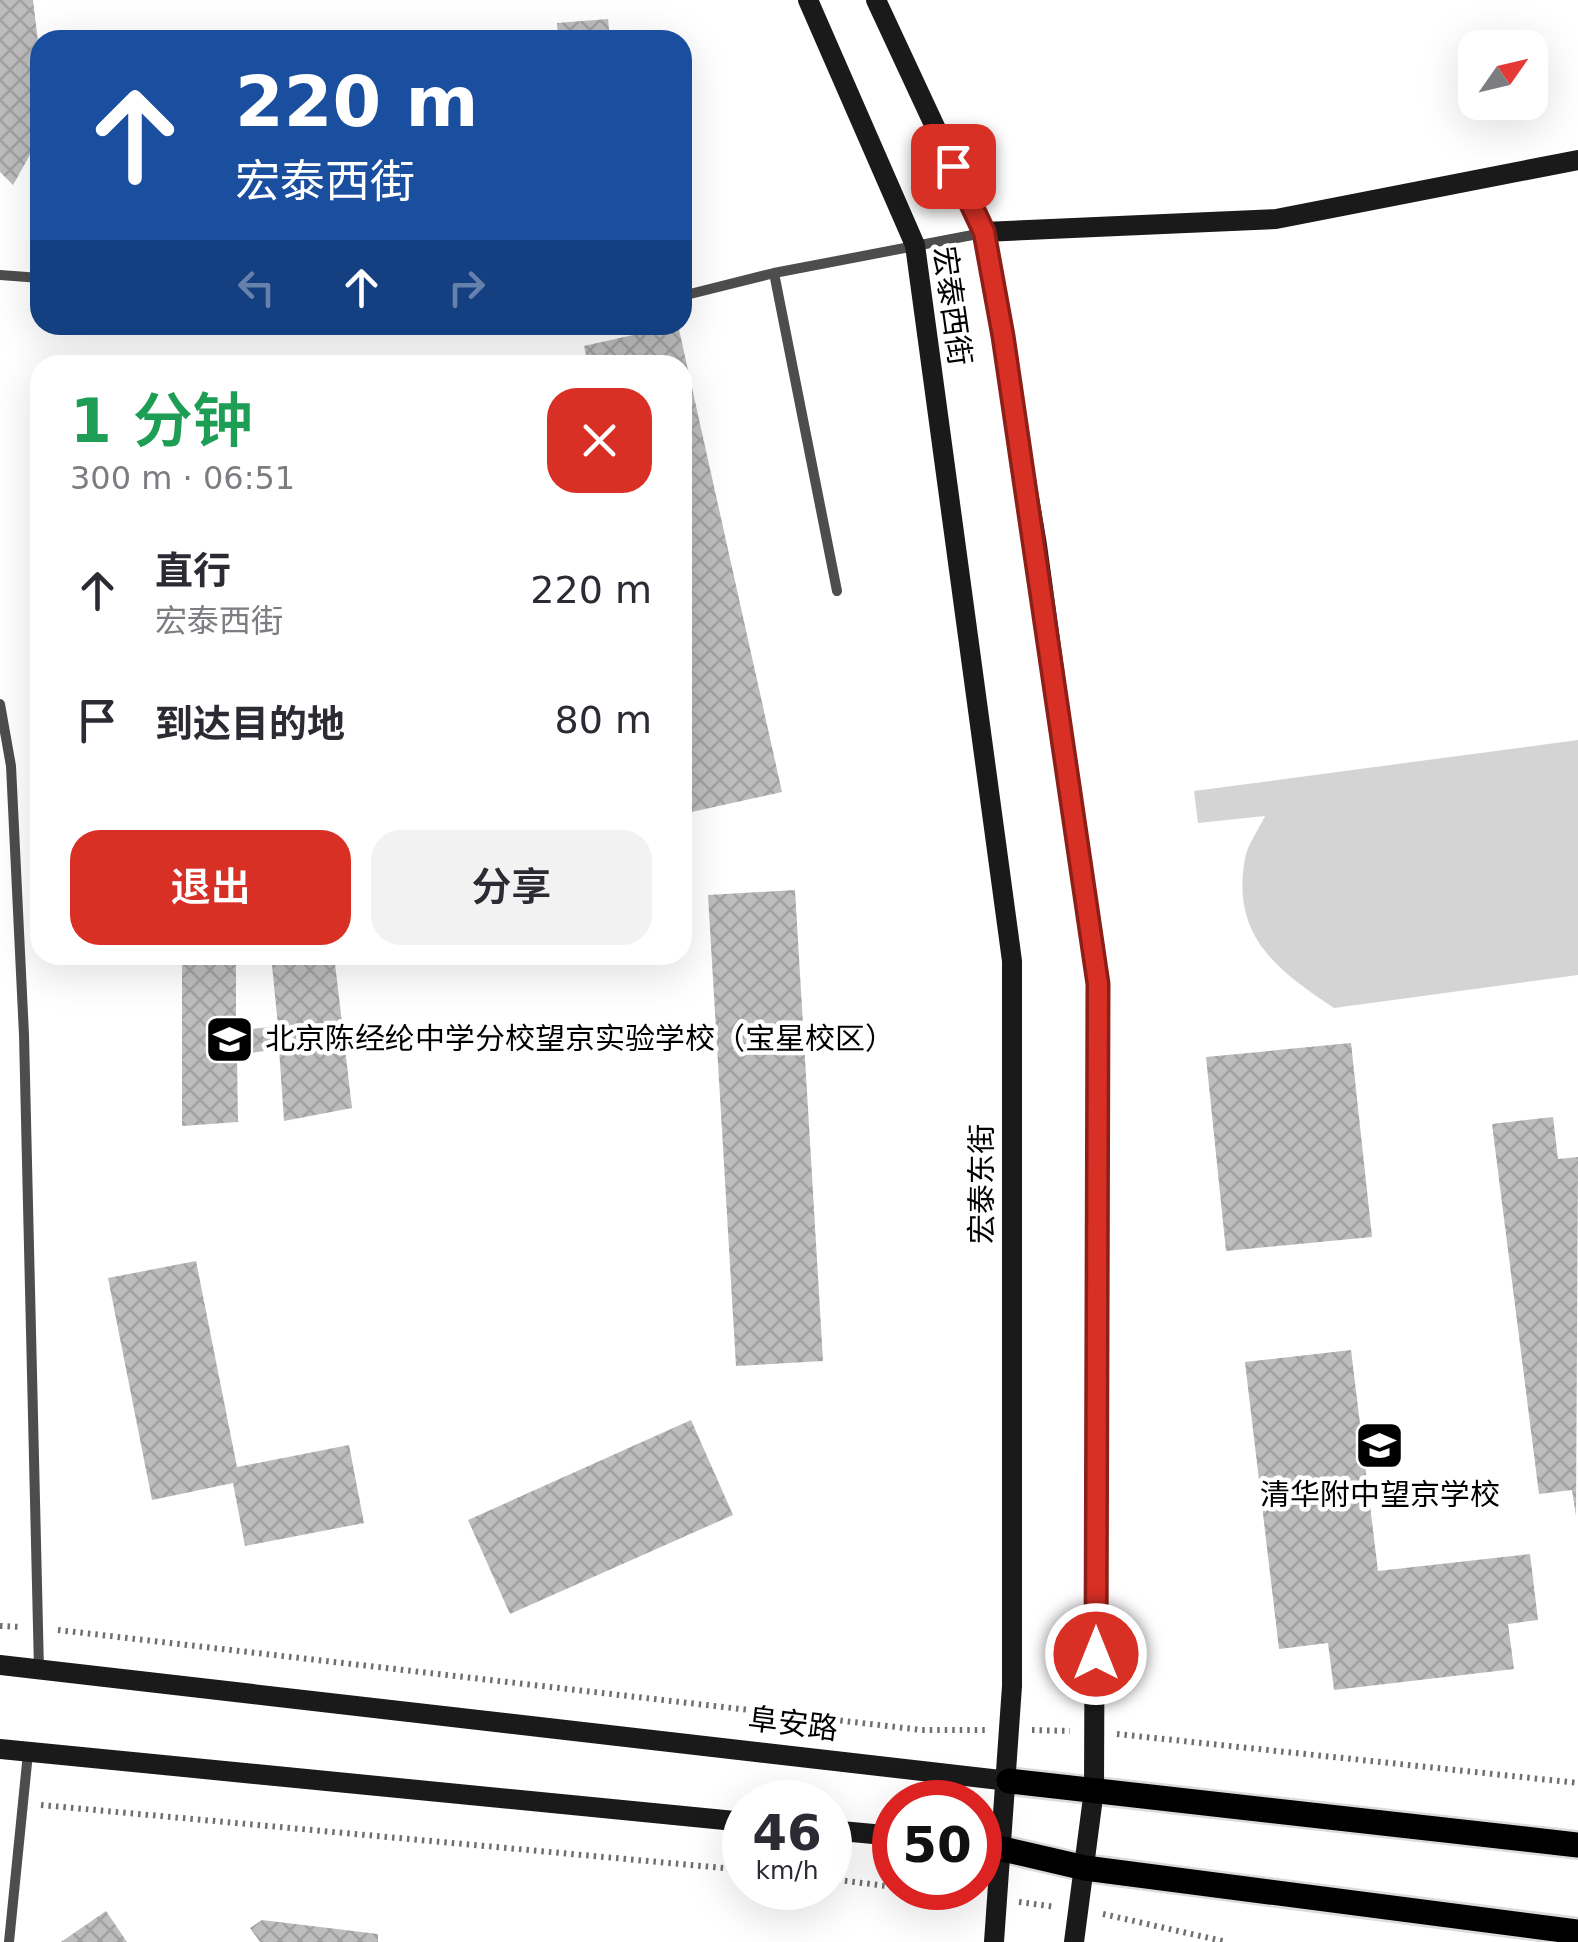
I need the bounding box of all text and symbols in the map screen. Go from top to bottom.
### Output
north arrow [1458,30,1548,120]
map controls [1458,30,1548,120]
text: 220 m [235,61,478,143]
icon: ahead [70,70,200,200]
pin [911,124,996,209]
icon: arrive [926,139,981,194]
text: 宏泰西街 [235,155,415,208]
street label: 宏泰西街 [927,244,978,368]
icon: left [229,260,284,315]
icon: ahead [334,260,389,315]
icon: right [439,260,494,315]
text: 1 分钟 [70,386,253,456]
button: close [547,388,652,493]
text: 300 m · 06:51 [70,459,295,497]
text: 直行 [155,549,231,593]
icon: ahead [70,563,125,618]
text: 220 m [530,568,652,612]
text: 宏泰西街 [155,602,283,640]
icon: arrive [70,693,125,748]
text: 80 m [555,698,652,742]
text: 到达目的地 [155,702,345,746]
button: 退出 [70,830,351,945]
button: 分享 [371,830,652,945]
school or university icon: 北京陈经纶中学分校望京实验学校（宝星校区） [204,1013,256,1065]
place label: 北京陈经纶中学分校望京实验学校（宝星校区） [265,1021,895,1056]
street label: 宏泰东街 [964,1124,999,1244]
school or university icon: 清华附中望京学校 [1354,1420,1406,1472]
place label: 清华附中望京学校 [1260,1477,1500,1512]
position arrow [1044,1602,1148,1706]
street label: 阜安路 [746,1701,840,1746]
speed limit sign: 50 [872,1780,1002,1910]
text: 46 [752,1804,822,1862]
text: km/h [755,1856,819,1885]

